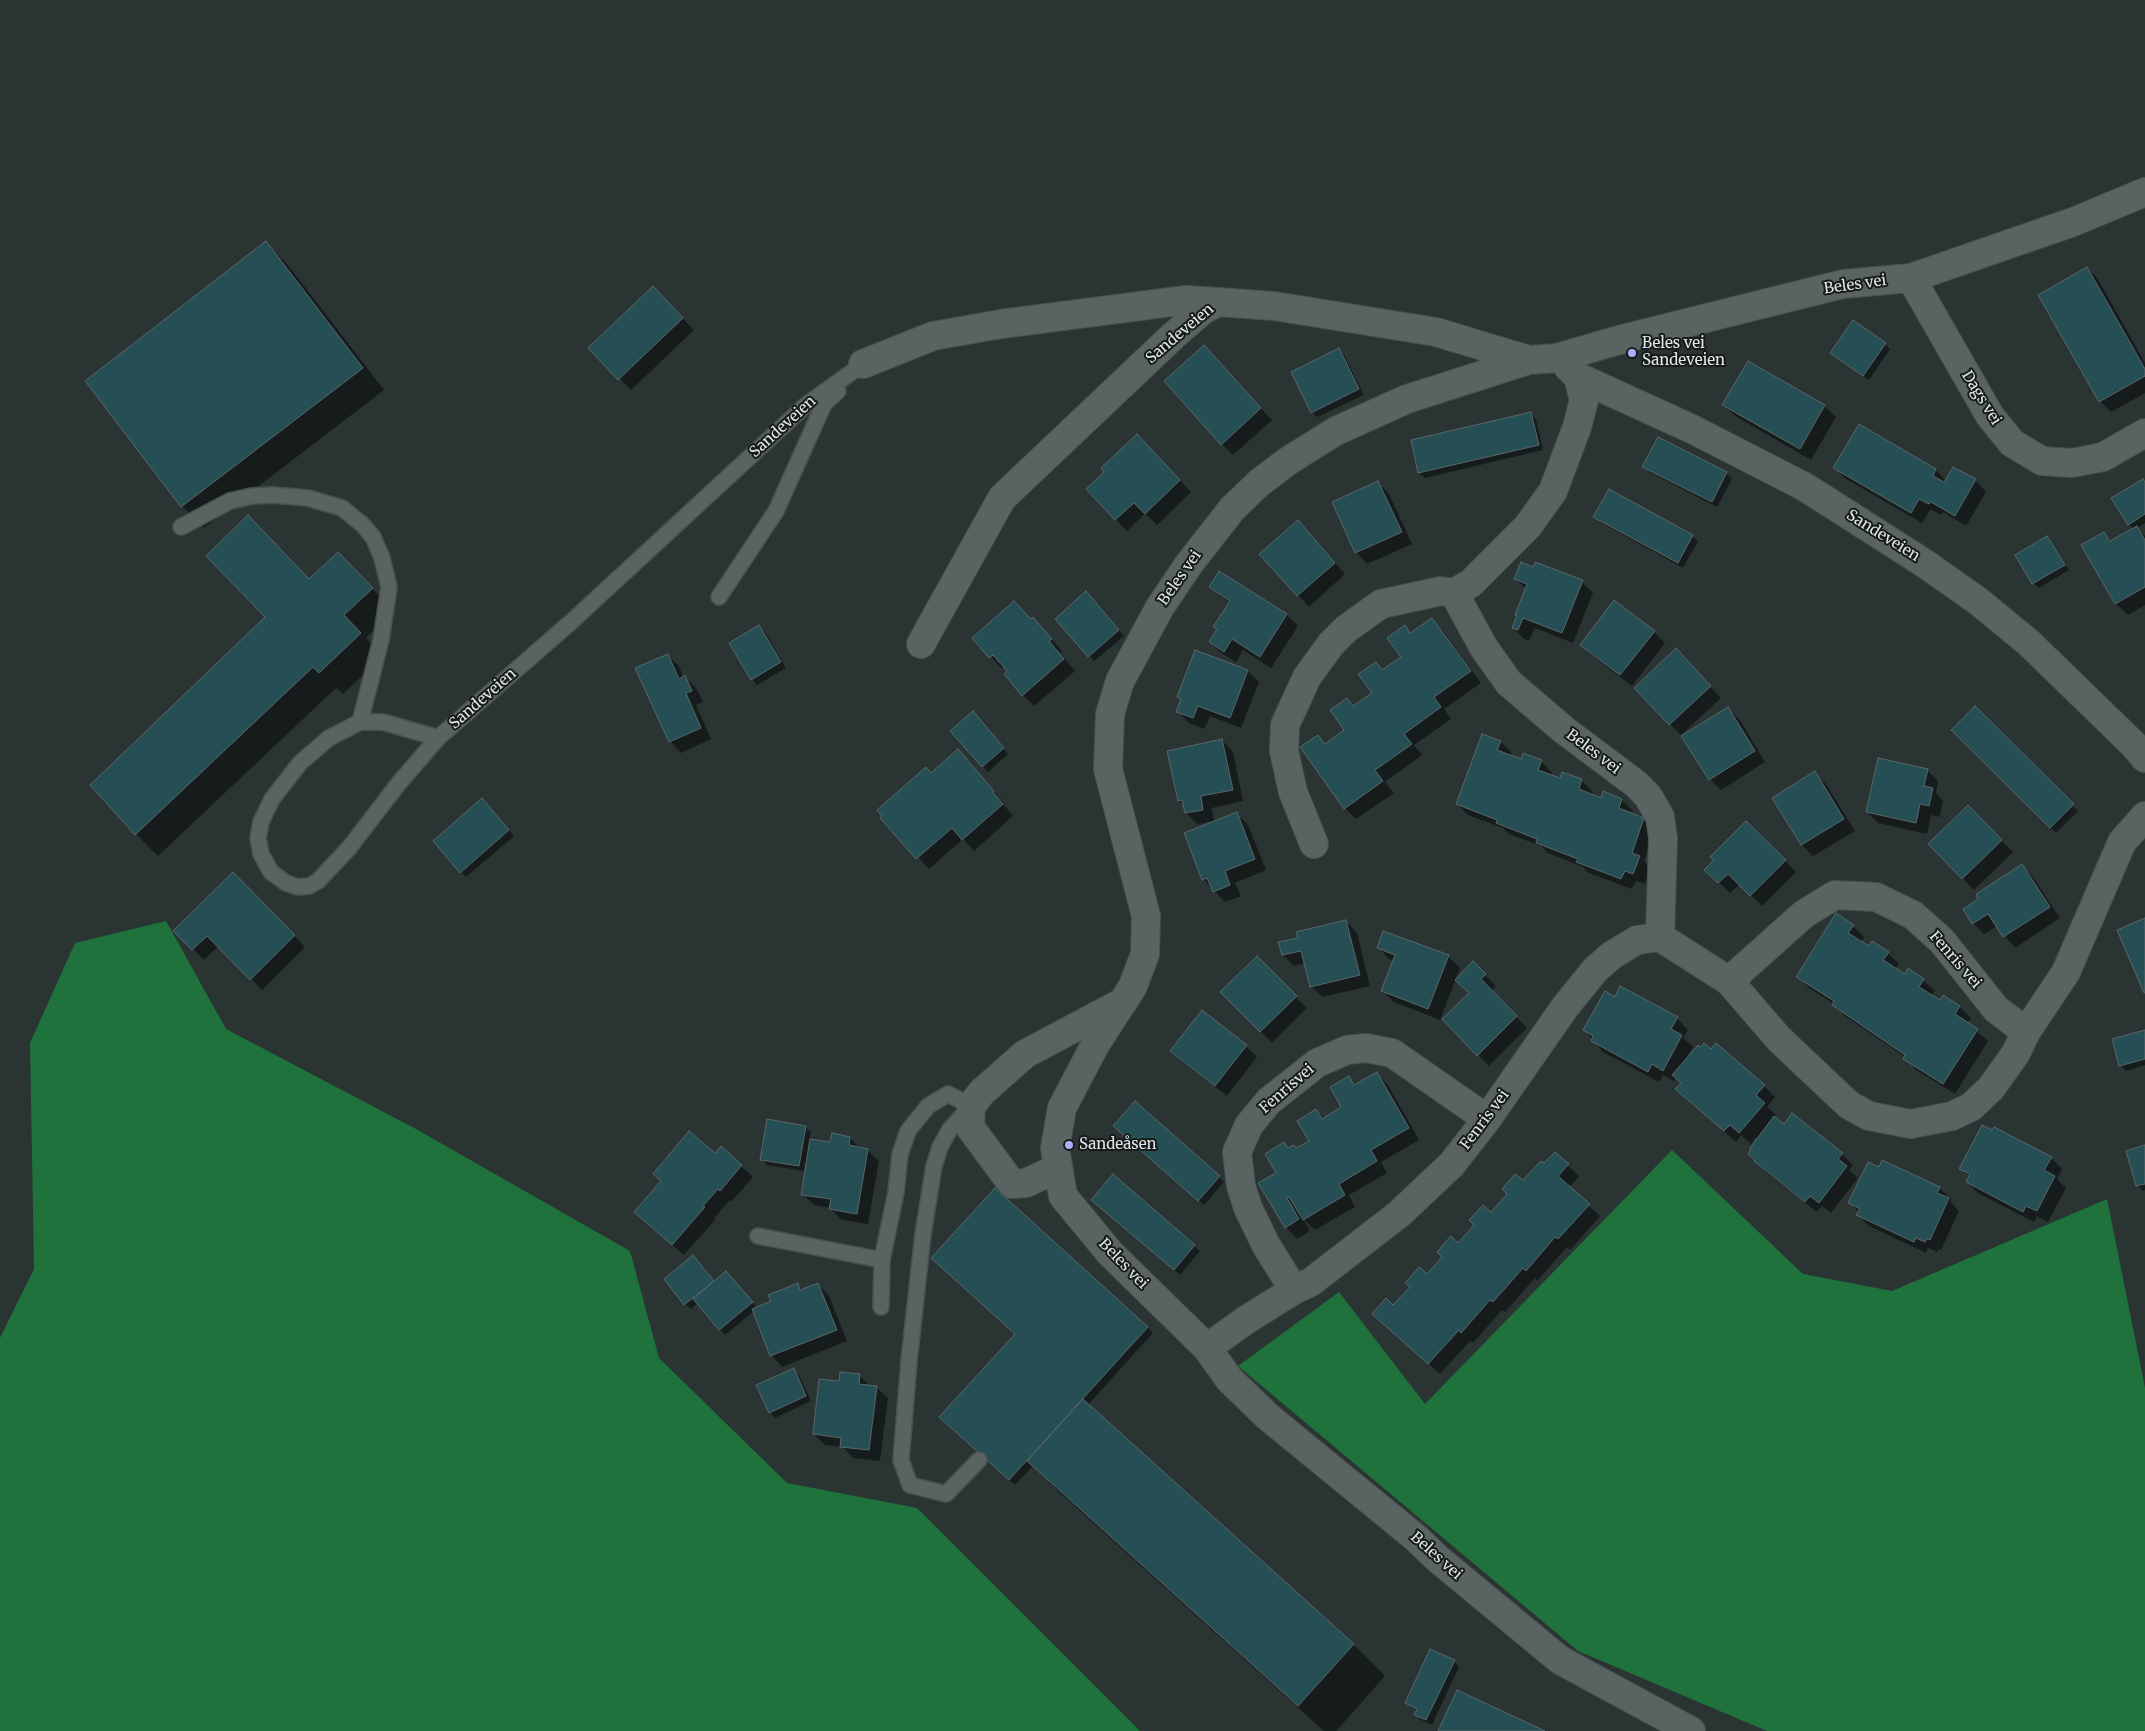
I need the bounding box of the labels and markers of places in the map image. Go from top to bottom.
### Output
place label: Beles vei Sandeveien [1642,335,1725,370]
marker: Beles vei Sandeveien [1626,347,1638,359]
place label: Sandeåsen [1079,1136,1156,1154]
marker: Sandeåsen [1063,1139,1075,1151]

